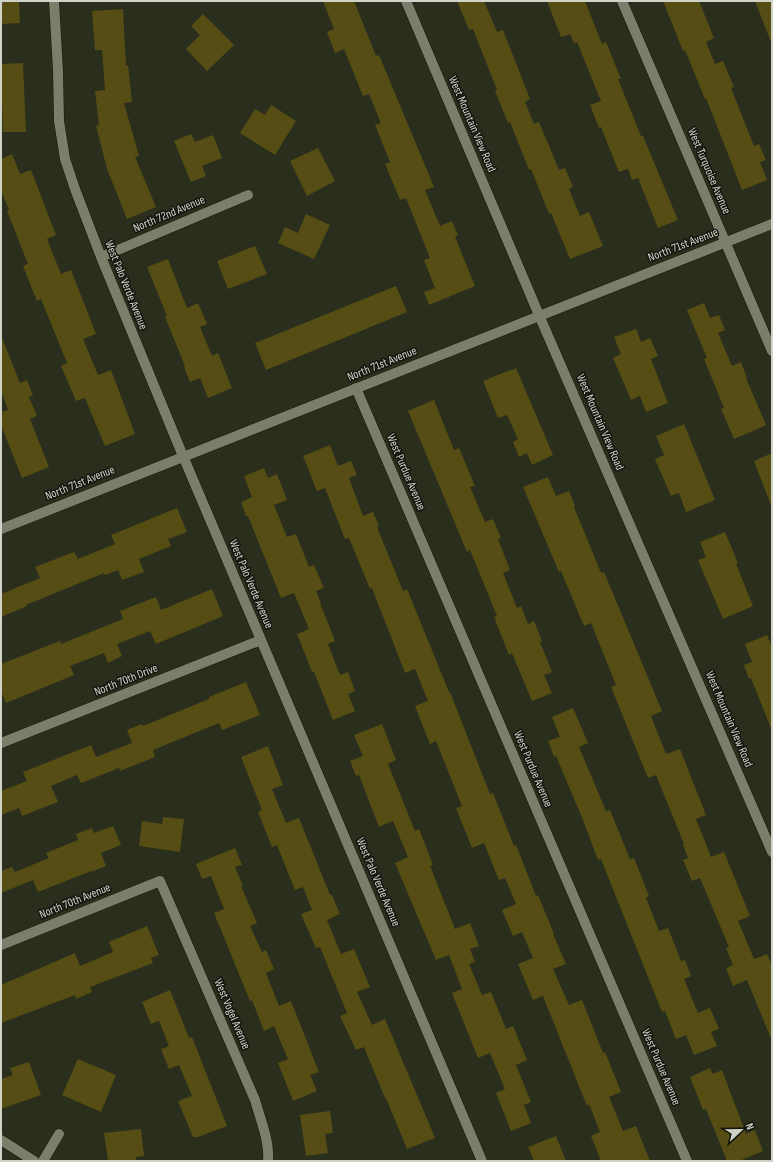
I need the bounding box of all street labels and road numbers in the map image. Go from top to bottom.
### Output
street label: West Mountain View Road [445,74,499,174]
street label: West Turquoise Avenue [684,126,734,217]
street label: North 72nd Avenue [131,192,207,236]
street label: North 71st Avenue [646,225,720,265]
street label: West Palo Verde Avenue [101,238,151,332]
street label: North 71st Avenue [345,343,419,385]
street label: West Mountain View Road [573,372,627,472]
street label: West Purdue Avenue [383,431,429,513]
street label: North 71st Avenue [43,462,117,504]
street label: West Palo Verde Avenue [226,537,277,631]
street label: North 70th Drive [92,660,160,700]
street label: West Mountain View Road [702,669,756,769]
street label: West Purdue Avenue [510,728,556,810]
street label: West Palo Verde Avenue [353,835,404,929]
street label: North 70th Avenue [37,880,113,922]
street label: West Vogel Avenue [210,976,254,1052]
street label: West Purdue Avenue [638,1026,684,1108]

